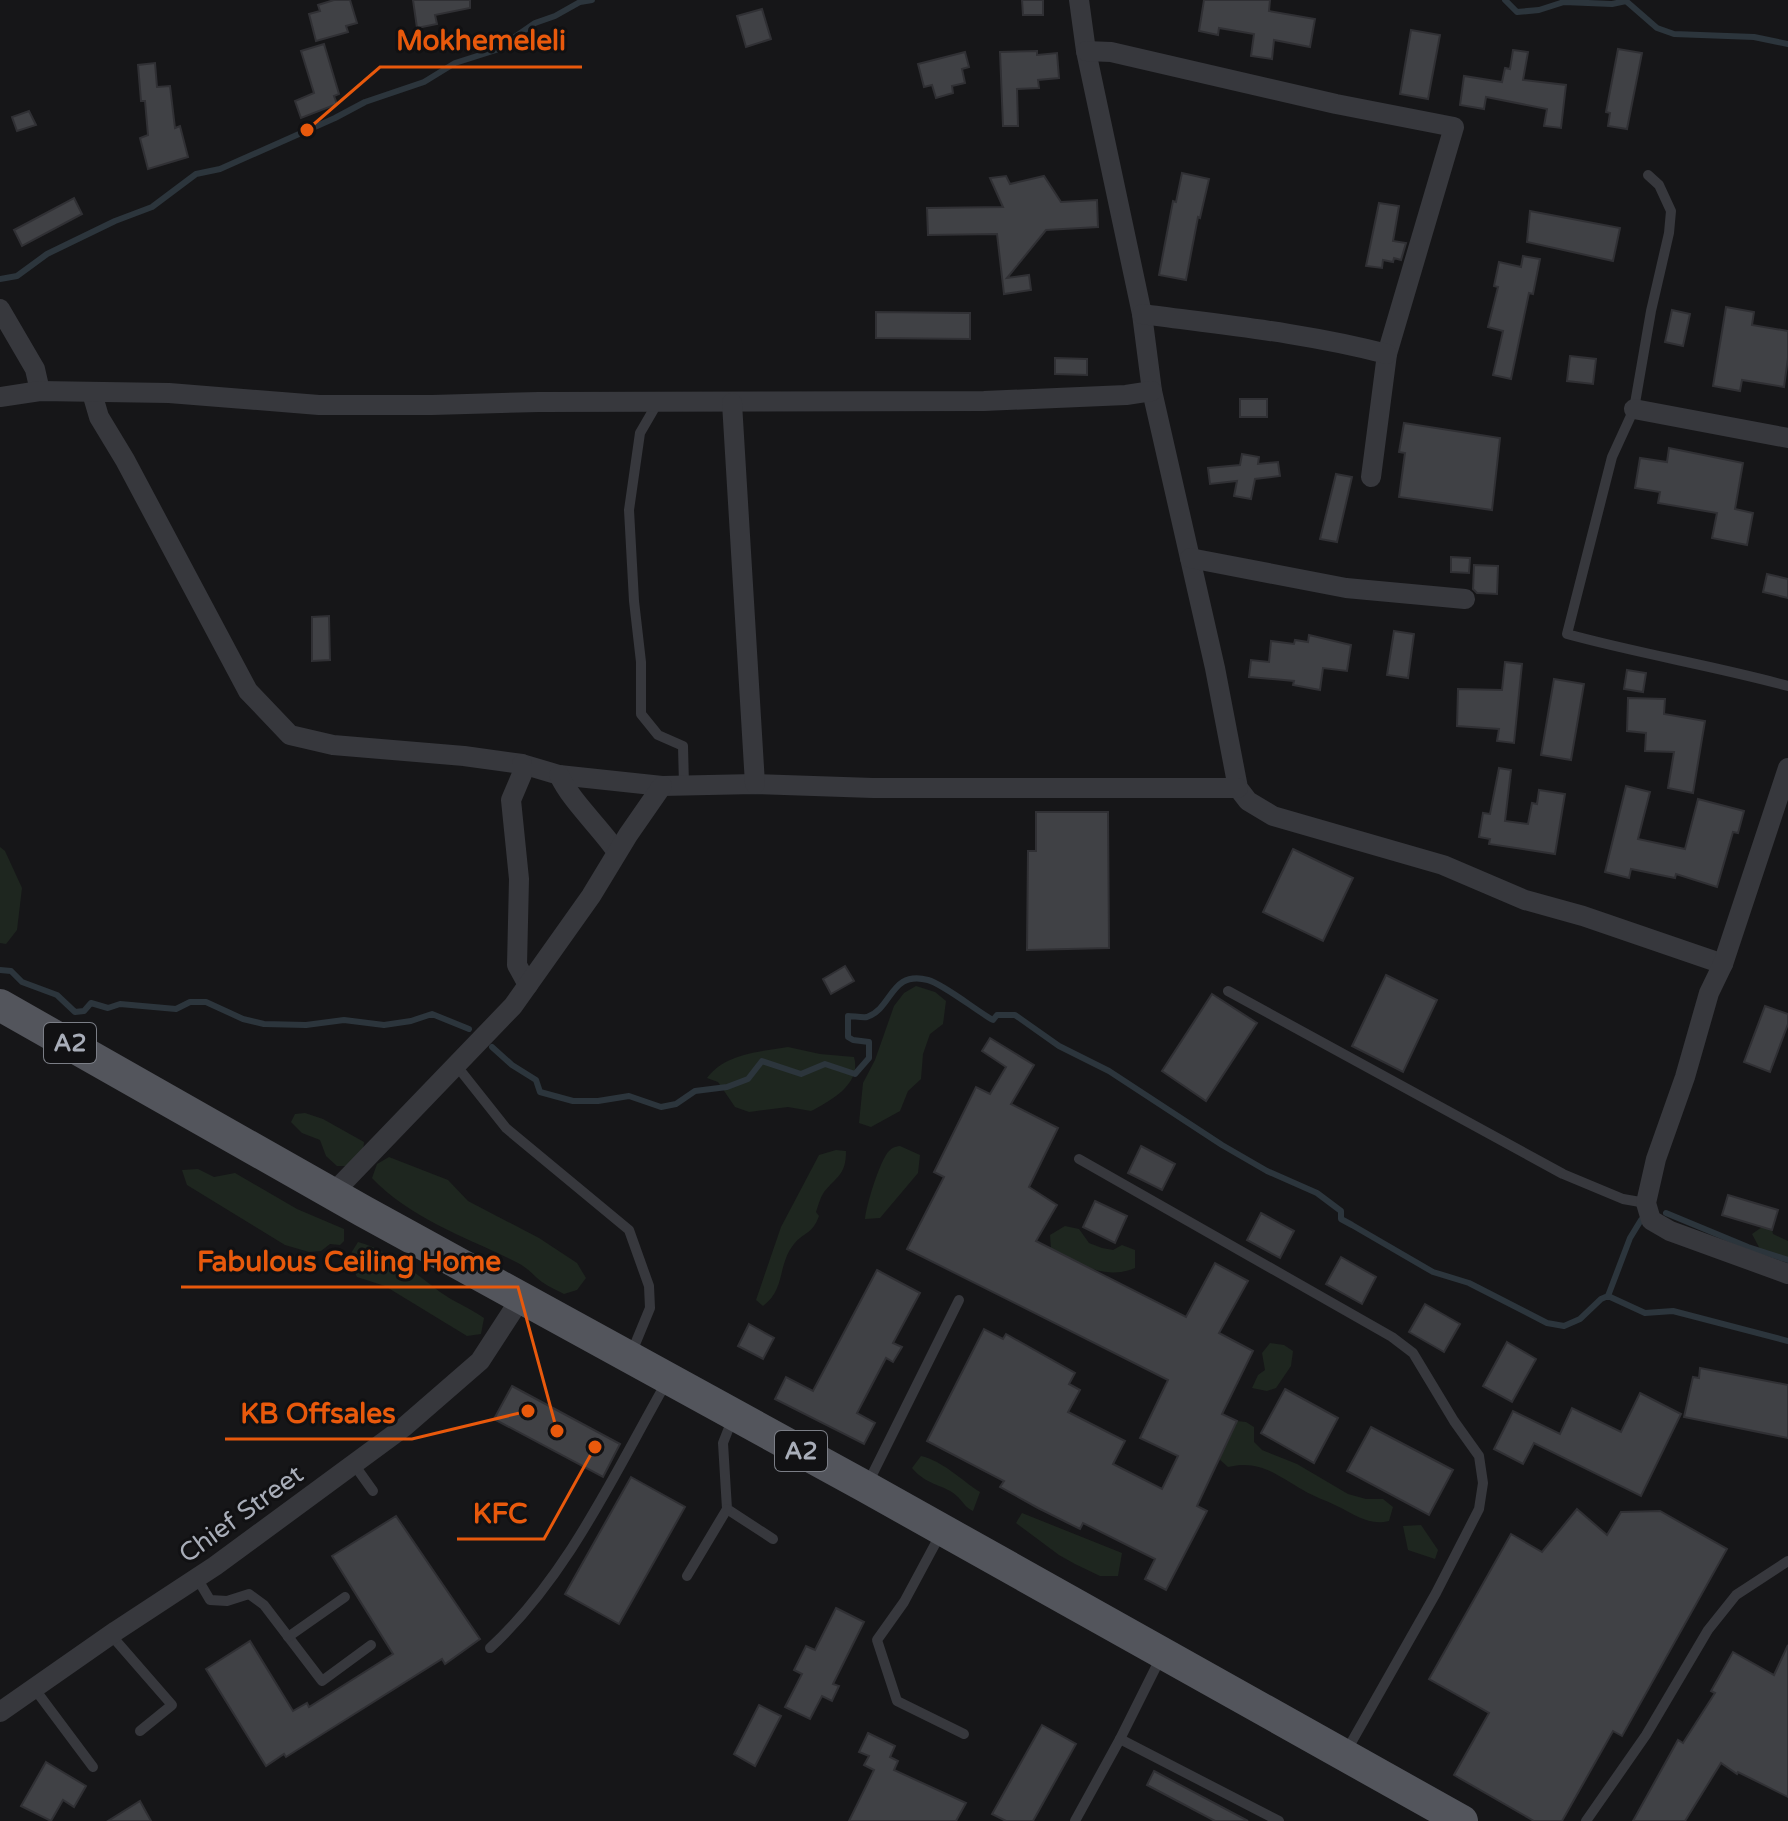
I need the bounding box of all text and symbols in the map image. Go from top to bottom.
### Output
callout: Mokhemeleli [380,15,582,67]
text: Mokhemeleli [396,24,566,58]
road number: A2 [44,1023,96,1063]
callout: Fabulous Ceiling Home [181,1235,518,1287]
text: Fabulous Ceiling Home [197,1245,501,1279]
callout: KB Offsales [225,1387,412,1439]
text: KB Offsales [240,1397,396,1431]
road number: A2 [775,1431,827,1471]
street label: Chief Street [173,1458,309,1569]
callout: KFC [457,1487,544,1539]
text: KFC [473,1497,527,1531]

